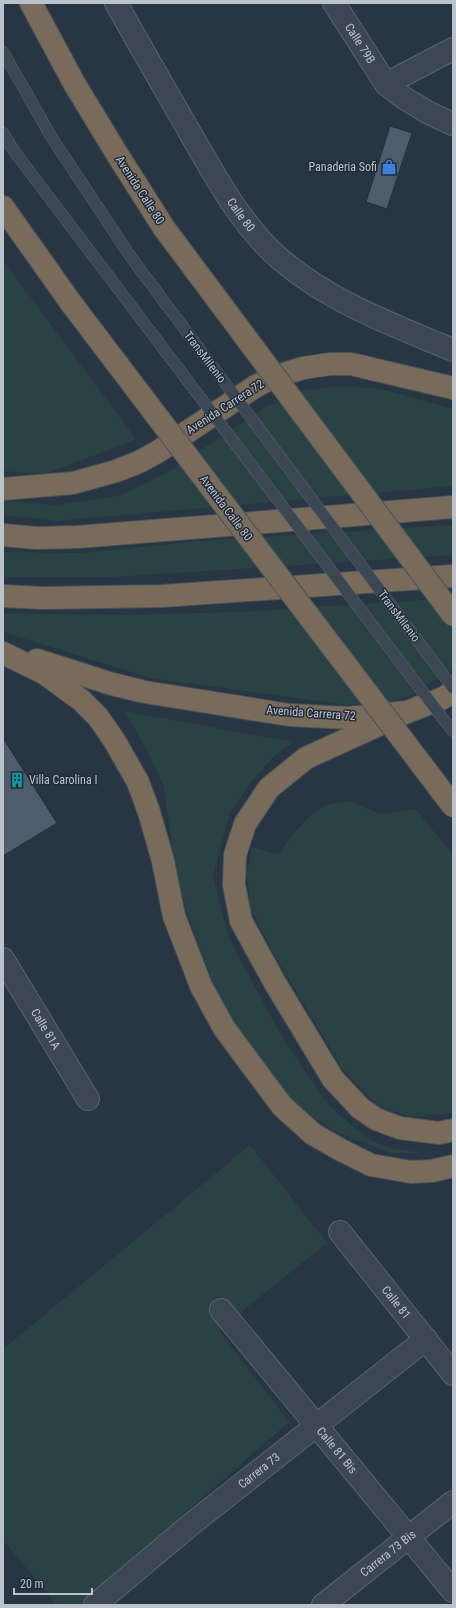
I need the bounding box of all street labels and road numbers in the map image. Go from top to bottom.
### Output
street label: Calle 79B [342,21,378,66]
street label: Avenida Calle 80 [113,153,167,227]
street label: Calle 80 [224,195,258,235]
street label: TransMilenio [181,328,229,386]
street label: Avenida Carrera 72 [184,377,266,437]
street label: Avenida Calle 80 [197,472,255,544]
street label: TransMilenio [375,587,423,645]
street label: Avenida Carrera 72 [266,703,356,723]
street label: Calle 81A [28,1006,63,1052]
street label: Calle 81 [379,1283,413,1322]
street label: Calle 81 Bis [314,1424,360,1476]
street label: Carrera 73 [235,1450,283,1491]
street label: Carrera 73 Bis [358,1527,419,1580]

